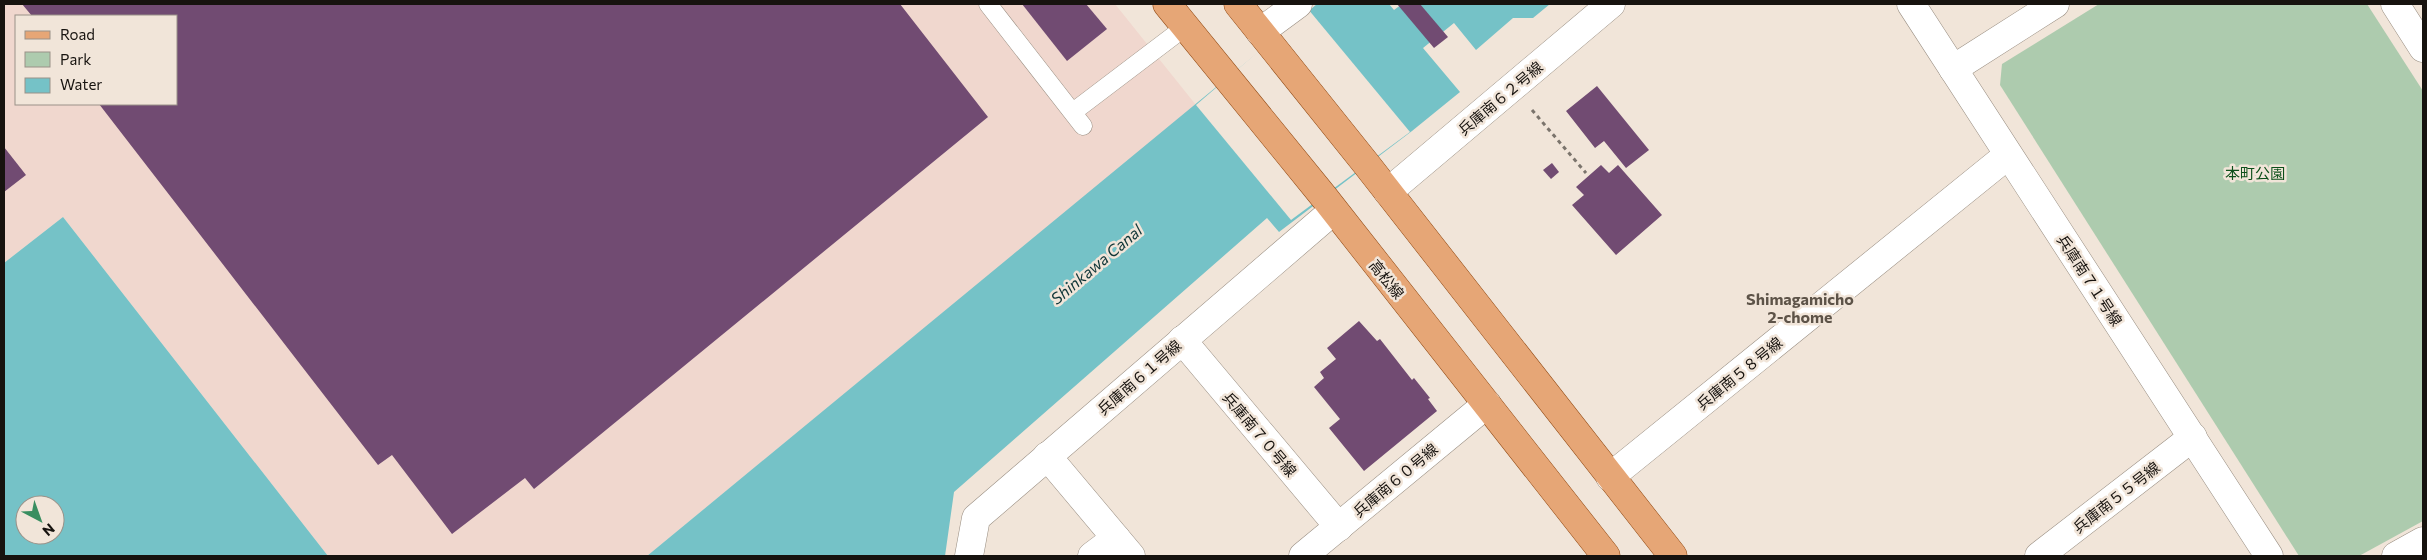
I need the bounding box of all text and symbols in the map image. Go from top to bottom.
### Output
legend [15,15,178,105]
text: Road [60,25,95,43]
text: Park [60,50,91,68]
street label: 兵庫南６２号線 [1454,57,1546,139]
text: Water [60,75,102,93]
park label: 本町公園 [2225,164,2285,182]
water label: Shinkawa Canal [1046,220,1146,308]
street label: 兵庫南７１号線 [2054,231,2126,329]
street label: 高松線 [1366,256,1408,302]
district label: Shimagamicho 2-chome [1746,289,1854,326]
street label: 兵庫南５８号線 [1693,333,1785,413]
street label: 兵庫南６１号線 [1093,336,1185,418]
street label: 兵庫南７０号線 [1219,388,1301,480]
street label: 兵庫南６０号線 [1349,439,1441,521]
street label: 兵庫南５５号線 [2069,458,2163,536]
north arrow [15,495,65,545]
text: N [39,520,58,540]

